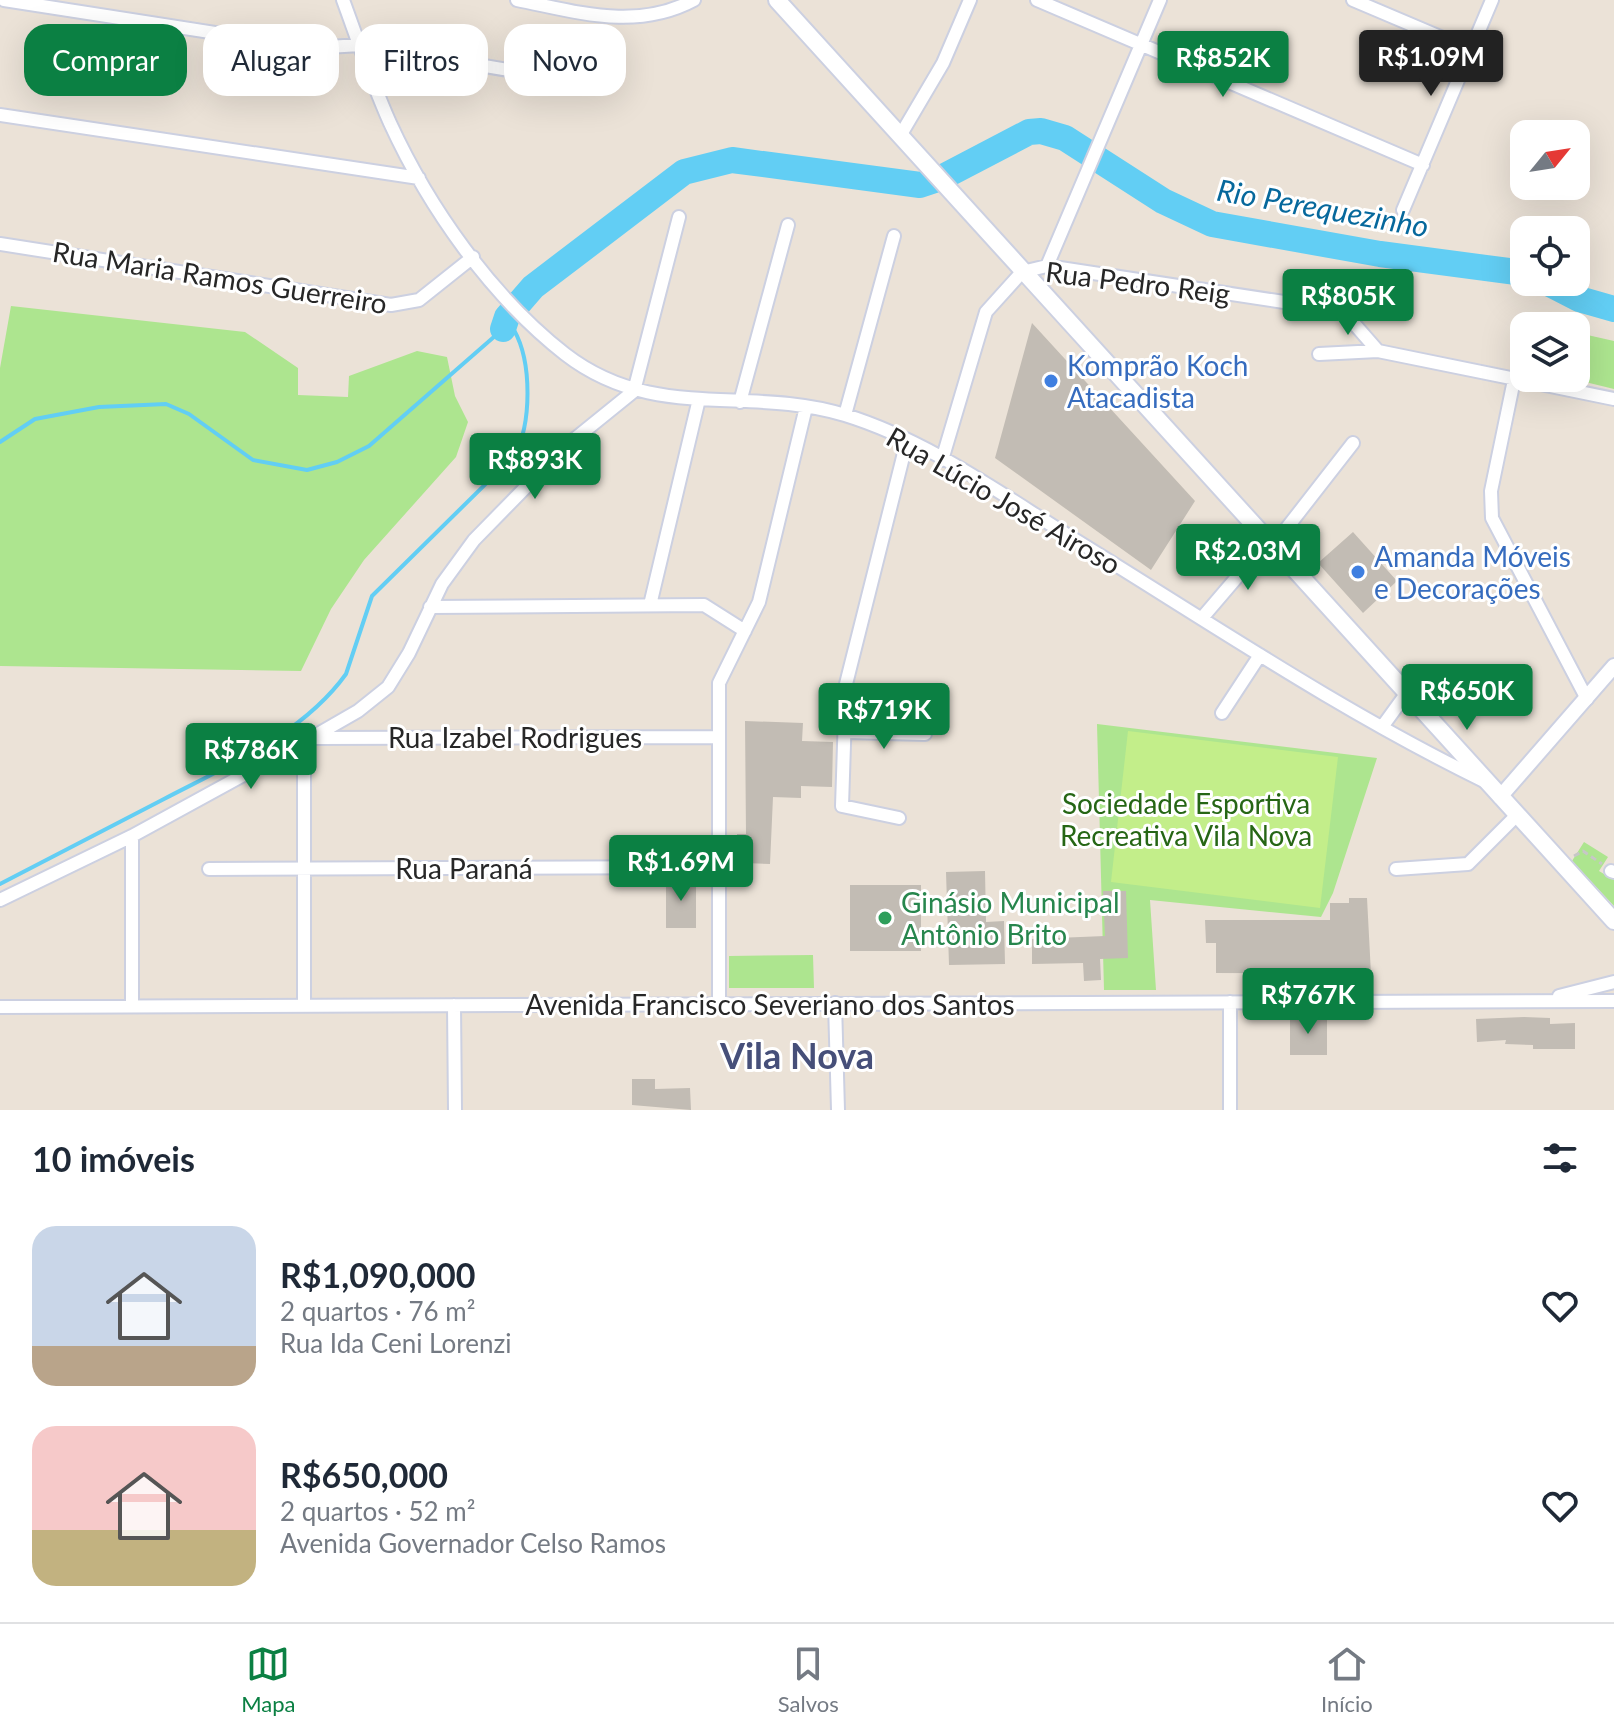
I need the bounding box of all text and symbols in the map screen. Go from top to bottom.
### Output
chip: Comprar [24,24,187,96]
chip: Alugar [203,24,339,96]
chip: Filtros [355,24,488,96]
chip: Novo [504,24,626,96]
pin: R$1.09M [1357,30,1505,98]
pin: R$852K [1158,31,1288,99]
text: R$1.09M [1377,40,1485,72]
text: R$852K [1176,41,1270,73]
north arrow [1510,120,1590,200]
map controls [1510,120,1590,392]
water label: Rio Perequezinho [1215,171,1431,243]
button: locate [1510,216,1590,296]
street label: Rua Maria Ramos Guerreiro [50,234,390,320]
street label: Rua Pedro Reig [1044,254,1232,310]
pin: R$805K [1283,269,1413,337]
text: R$805K [1301,279,1395,311]
button: layers [1510,312,1590,392]
place label: Komprão Koch Atacadista [1067,348,1248,414]
marker: Komprão Koch Atacadista [1042,372,1060,390]
street label: Rua Lúcio José Airoso [881,419,1127,581]
pin: R$893K [470,433,600,501]
text: R$893K [488,443,582,475]
pin: R$2.03M [1174,524,1322,592]
text: R$2.03M [1194,534,1302,566]
place label: Amanda Móveis e Decorações [1374,539,1571,605]
marker: Amanda Móveis e Decorações [1349,563,1367,581]
pin: R$650K [1402,664,1532,732]
text: R$650K [1420,674,1514,706]
pin: R$719K [819,683,949,751]
text: R$719K [837,693,931,725]
street label: Rua Izabel Rodrigues [388,720,642,754]
pin: R$786K [186,723,316,791]
text: R$786K [204,733,298,765]
park label: Sociedade Esportiva Recreativa Vila Nova [1060,786,1312,852]
pin: R$1.69M [607,835,755,903]
text: R$1.69M [627,845,735,877]
street label: Rua Paraná [395,851,533,885]
place label: Ginásio Municipal Antônio Brito [901,885,1120,951]
marker: Ginásio Municipal Antônio Brito [876,909,894,927]
pin: R$767K [1243,968,1373,1036]
text: R$767K [1261,978,1355,1010]
street label: Avenida Francisco Severiano dos Santos [525,987,1015,1021]
district label: Vila Nova [719,1033,874,1077]
icon: filters [1538,1136,1582,1180]
text: 10 imóveis [32,1138,195,1179]
text: R$1,090,000 [280,1254,476,1295]
icon: home [96,1258,192,1354]
icon: heart [1538,1284,1582,1328]
text: 2 quartos · 76 m² [280,1295,475,1327]
text: Rua Ida Ceni Lorenzi [280,1327,511,1359]
text: R$650,000 [280,1454,448,1495]
icon: home [96,1458,192,1554]
icon: heart [1538,1484,1582,1528]
text: 2 quartos · 52 m² [280,1495,475,1527]
text: Avenida Governador Celso Ramos [280,1527,666,1559]
tab: Mapa [241,1642,295,1717]
tab: Salvos [778,1642,839,1717]
tab: Início [1321,1642,1373,1717]

